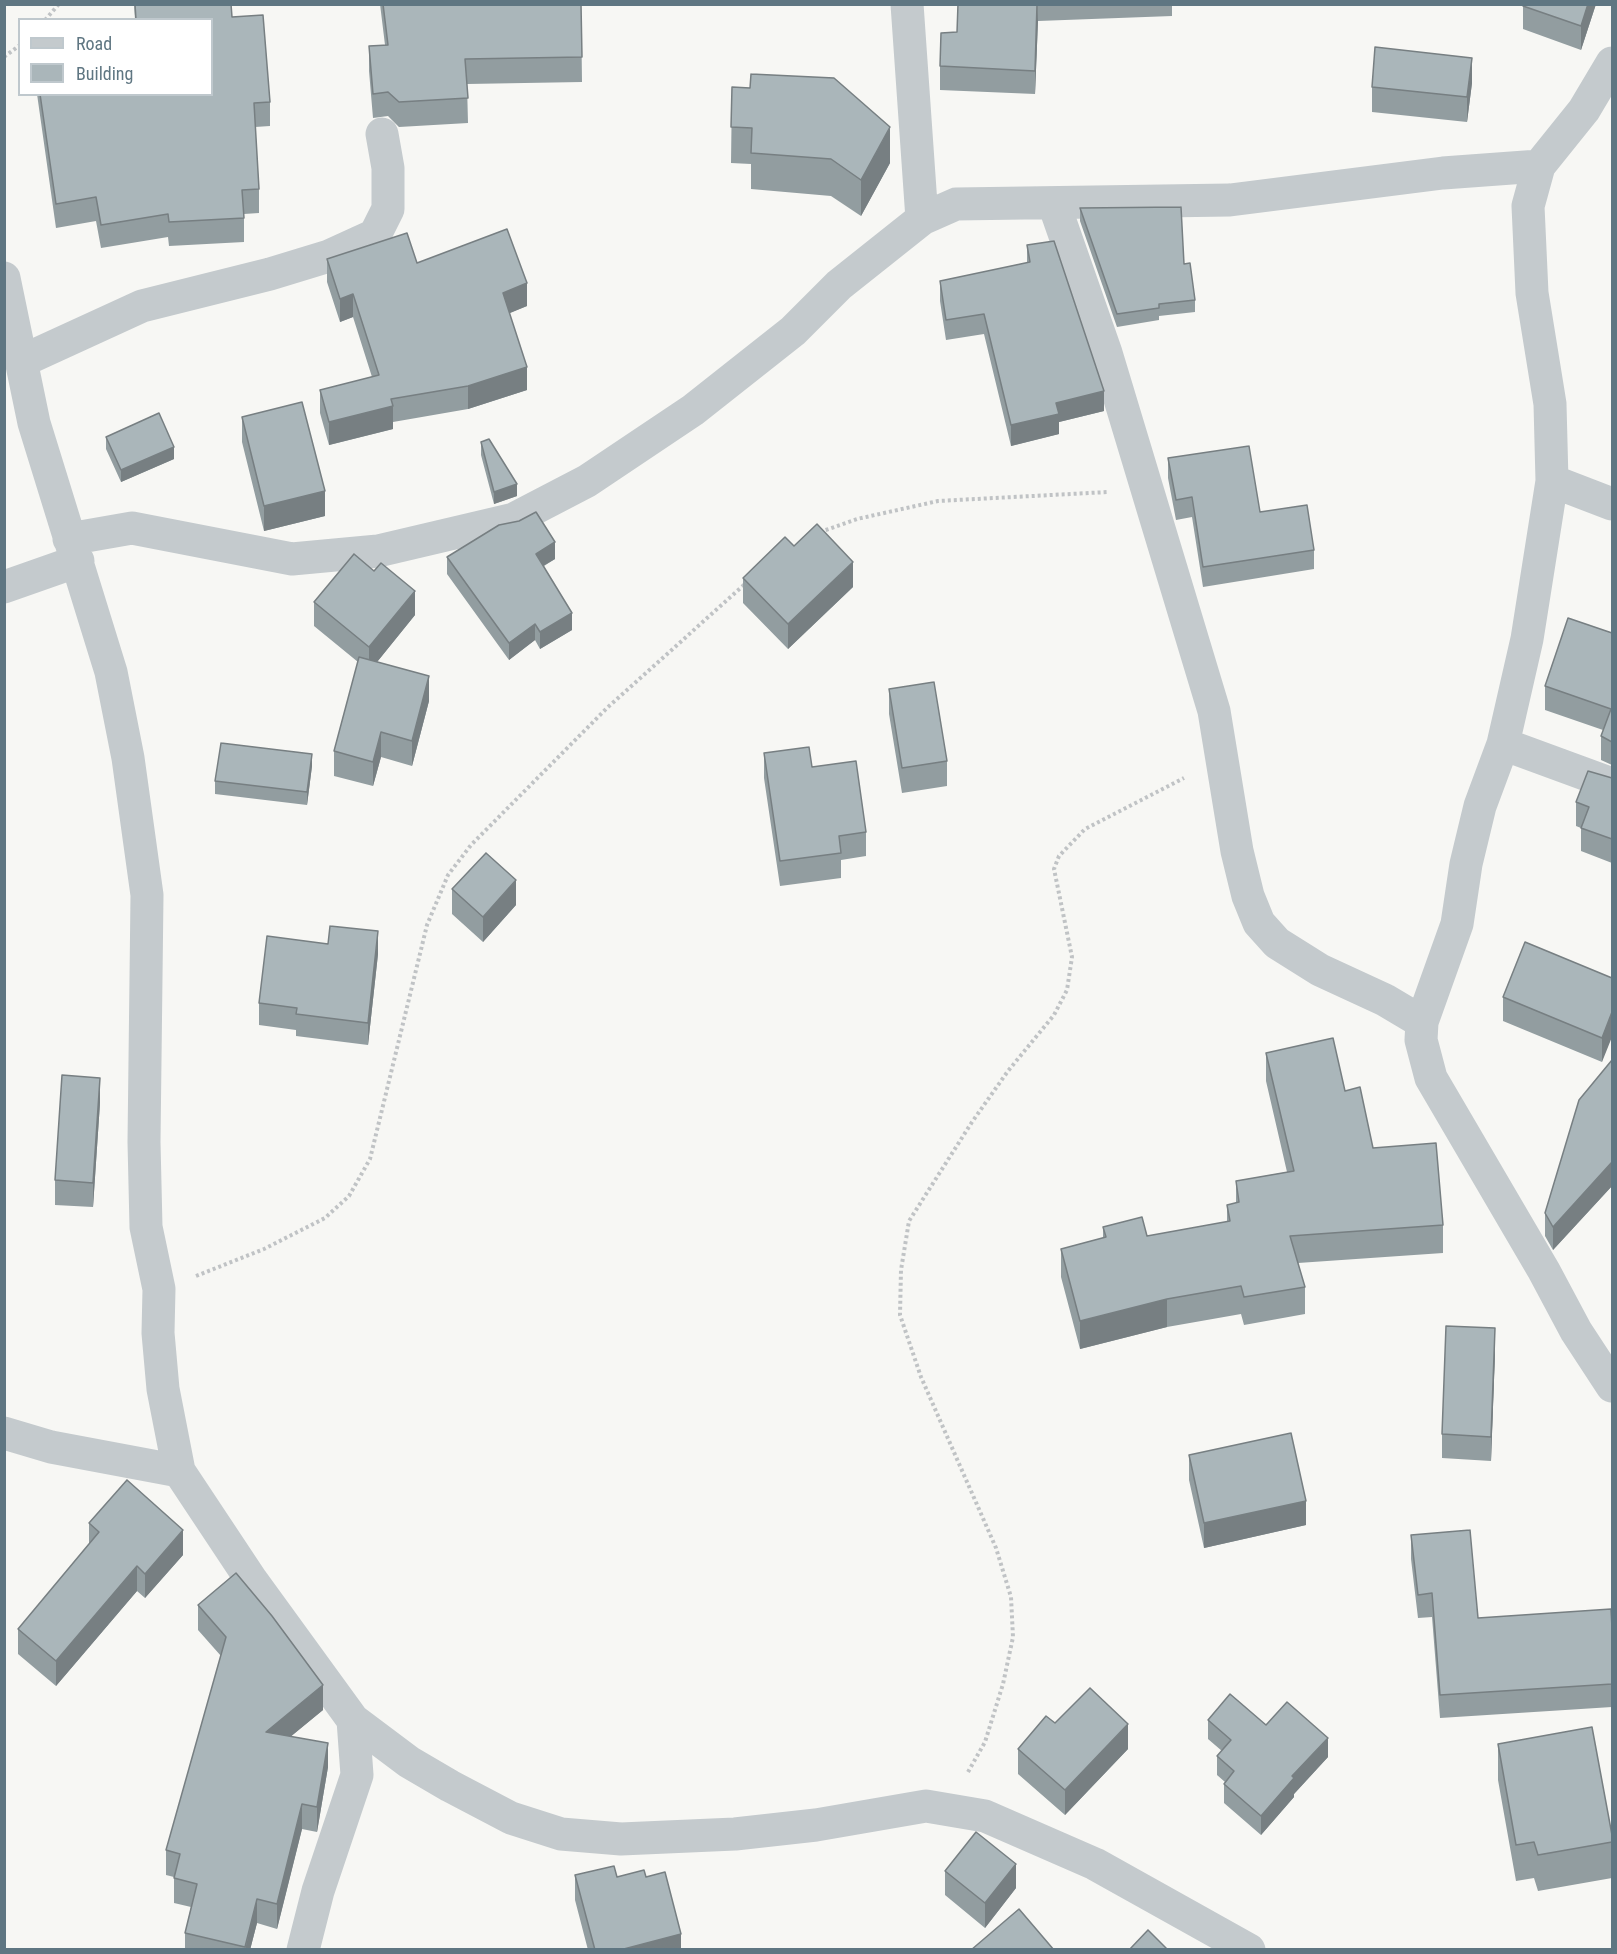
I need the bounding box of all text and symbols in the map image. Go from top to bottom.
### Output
legend [18,18,213,96]
text: Road [76,33,112,54]
text: Building [76,63,133,84]

